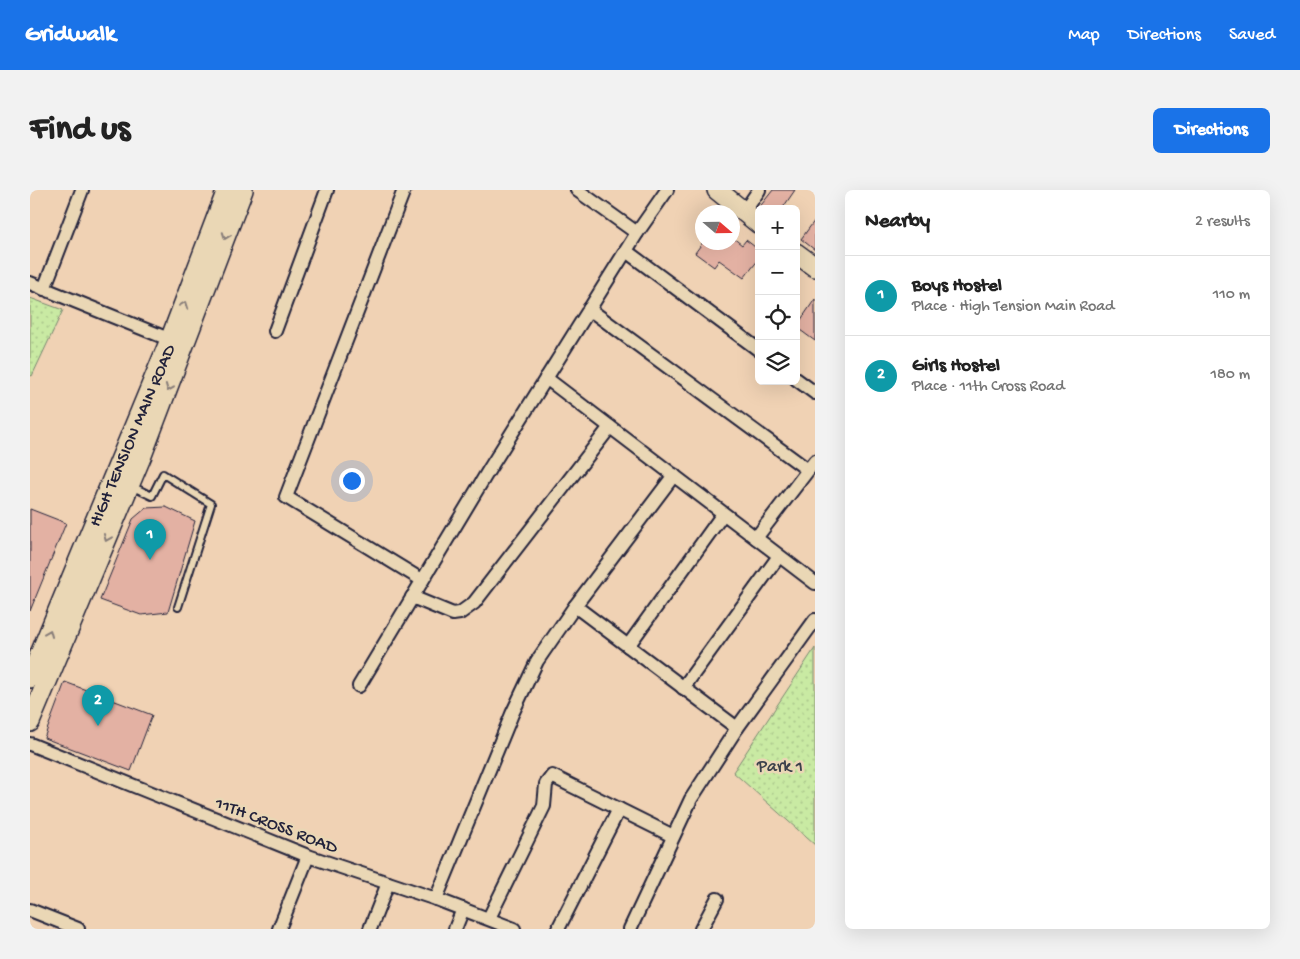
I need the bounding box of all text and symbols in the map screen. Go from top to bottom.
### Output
text: Gridwalk [25,21,116,50]
text: Map [1068,25,1100,46]
text: Directions [1128,25,1201,46]
text: Saved [1229,25,1275,46]
button: Directions [1153,108,1270,153]
text: Find us [30,110,130,151]
north arrow [695,205,740,250]
map controls [755,205,800,385]
button: + [755,205,800,250]
text: Nearby [865,210,930,235]
text: 2 results [1195,213,1250,232]
one-way arrow [222,231,232,239]
button: − [755,250,800,295]
text: Boys Hostel [912,275,1002,298]
text: 1 [878,286,884,305]
text: 110 m [1213,286,1250,305]
button: locate [755,295,800,340]
text: Place · High Tension Main Road [912,298,1114,317]
one-way arrow [178,301,188,310]
button: layers [755,340,800,385]
street label: HIGH TENSION MAIN ROAD [85,341,181,530]
text: Girls Hostel [912,355,1000,378]
text: 2 [877,366,885,385]
text: 180 m [1211,366,1250,385]
text: Place · 11th Cross Road [912,378,1065,397]
one-way arrow [165,383,175,392]
your location [339,468,365,494]
pin: 1 [134,519,166,560]
one-way arrow [103,533,114,542]
one-way arrow [42,629,53,638]
pin: 2 [82,685,114,726]
park label: Park 1 [756,757,803,778]
street label: 11TH CROSS ROAD [211,793,341,859]

